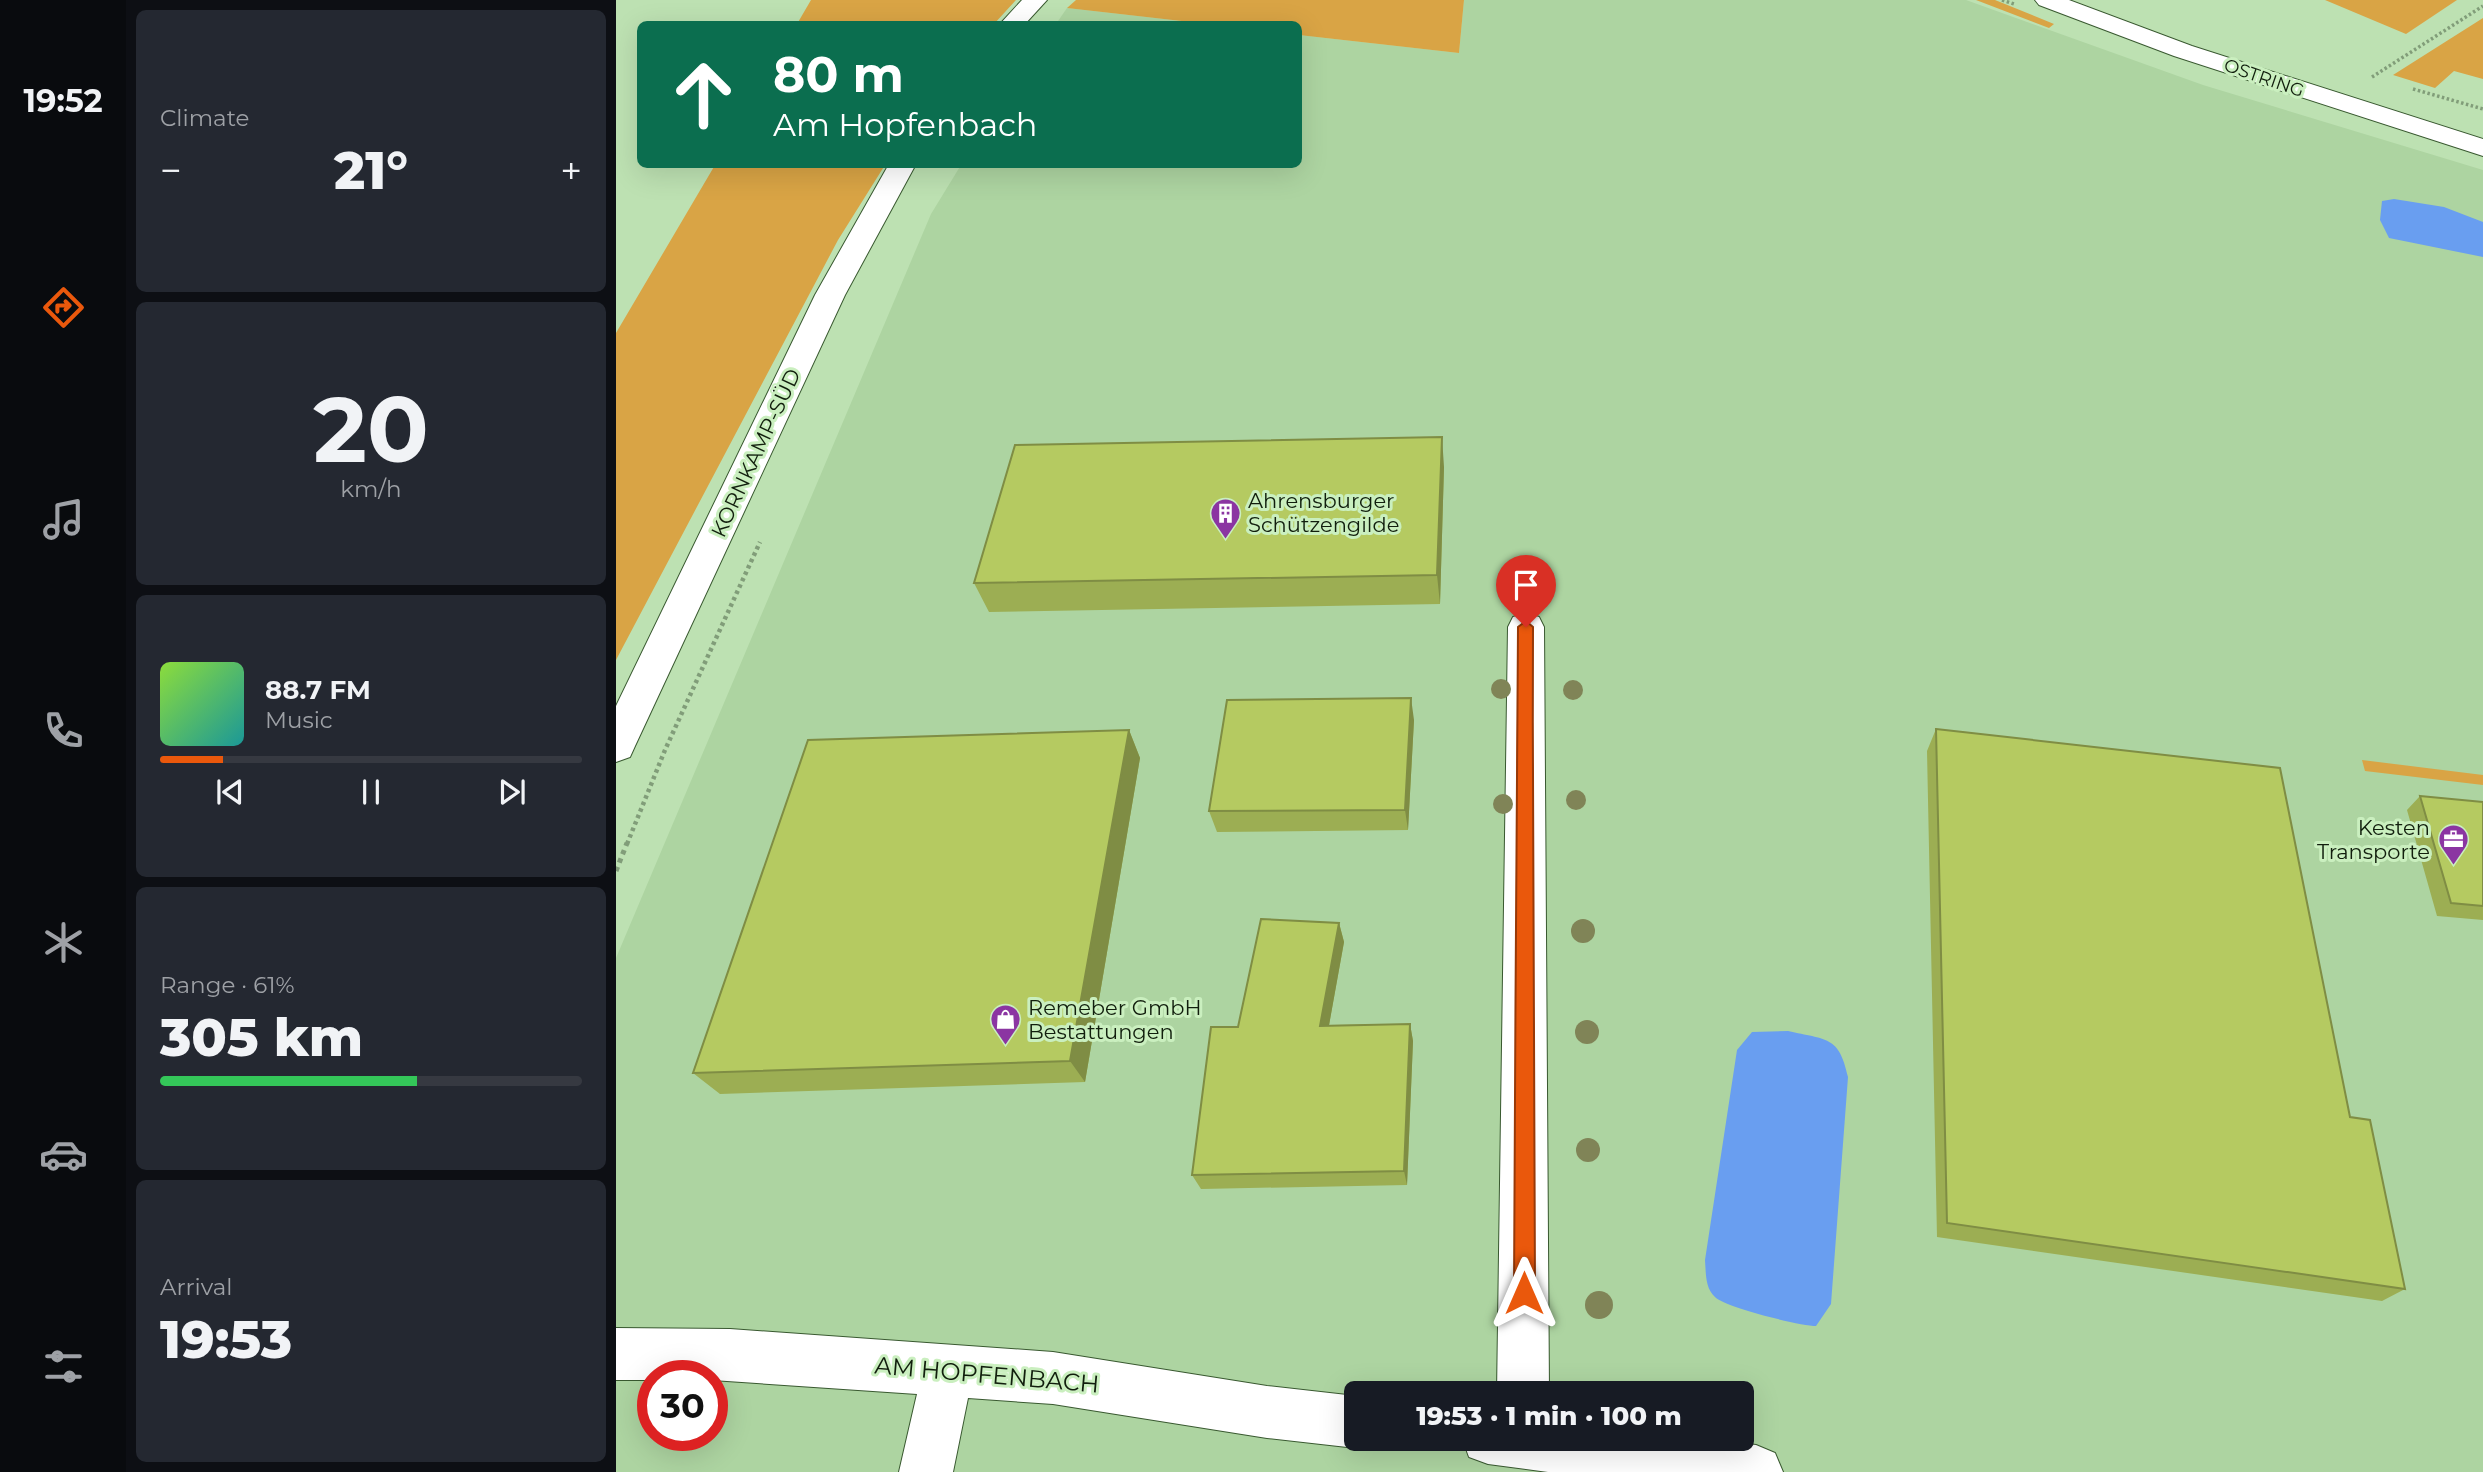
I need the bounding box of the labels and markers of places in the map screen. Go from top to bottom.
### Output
place label: Ahrensburger Schützengilde [1248,488,1399,537]
building icon: Ahrensburger Schützengilde [1208,496,1242,540]
pin [1496,555,1556,627]
place label: Kesten Transporte [2317,815,2430,864]
office icon: Kesten Transporte [2436,823,2470,867]
place label: Remeber GmbH Bestattungen [1028,995,1202,1044]
shop icon: Remeber GmbH Bestattungen [988,1003,1022,1047]

